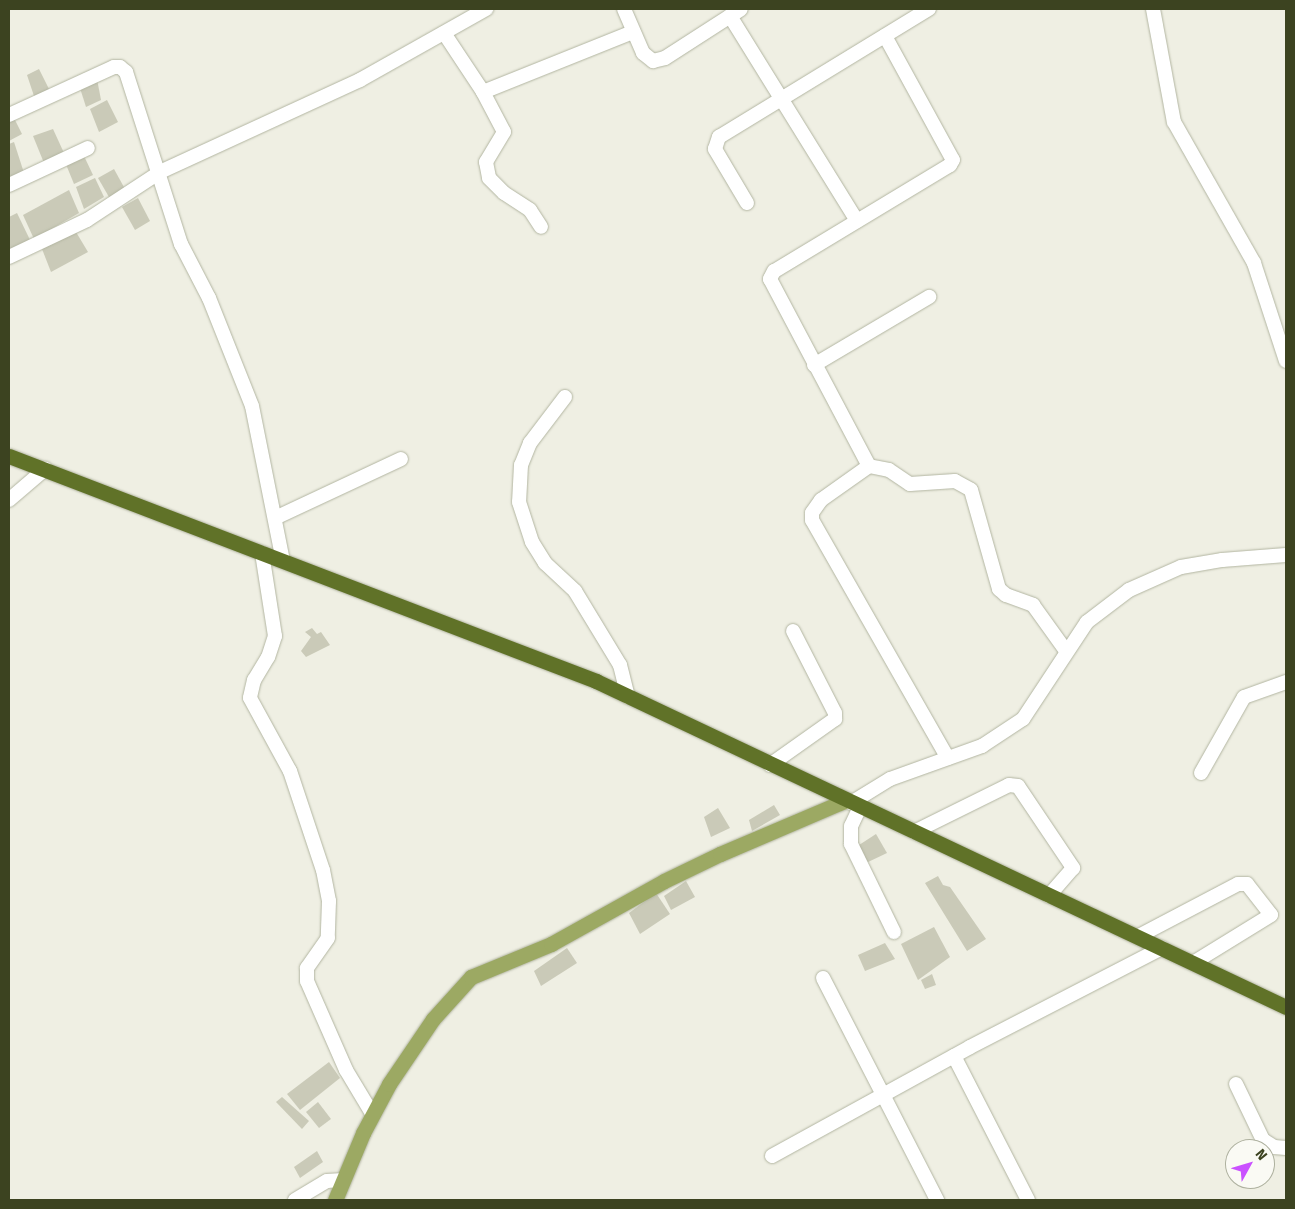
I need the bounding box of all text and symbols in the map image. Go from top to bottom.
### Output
north arrow [1225,1139,1275,1189]
text: N [1252,1146,1271,1164]

